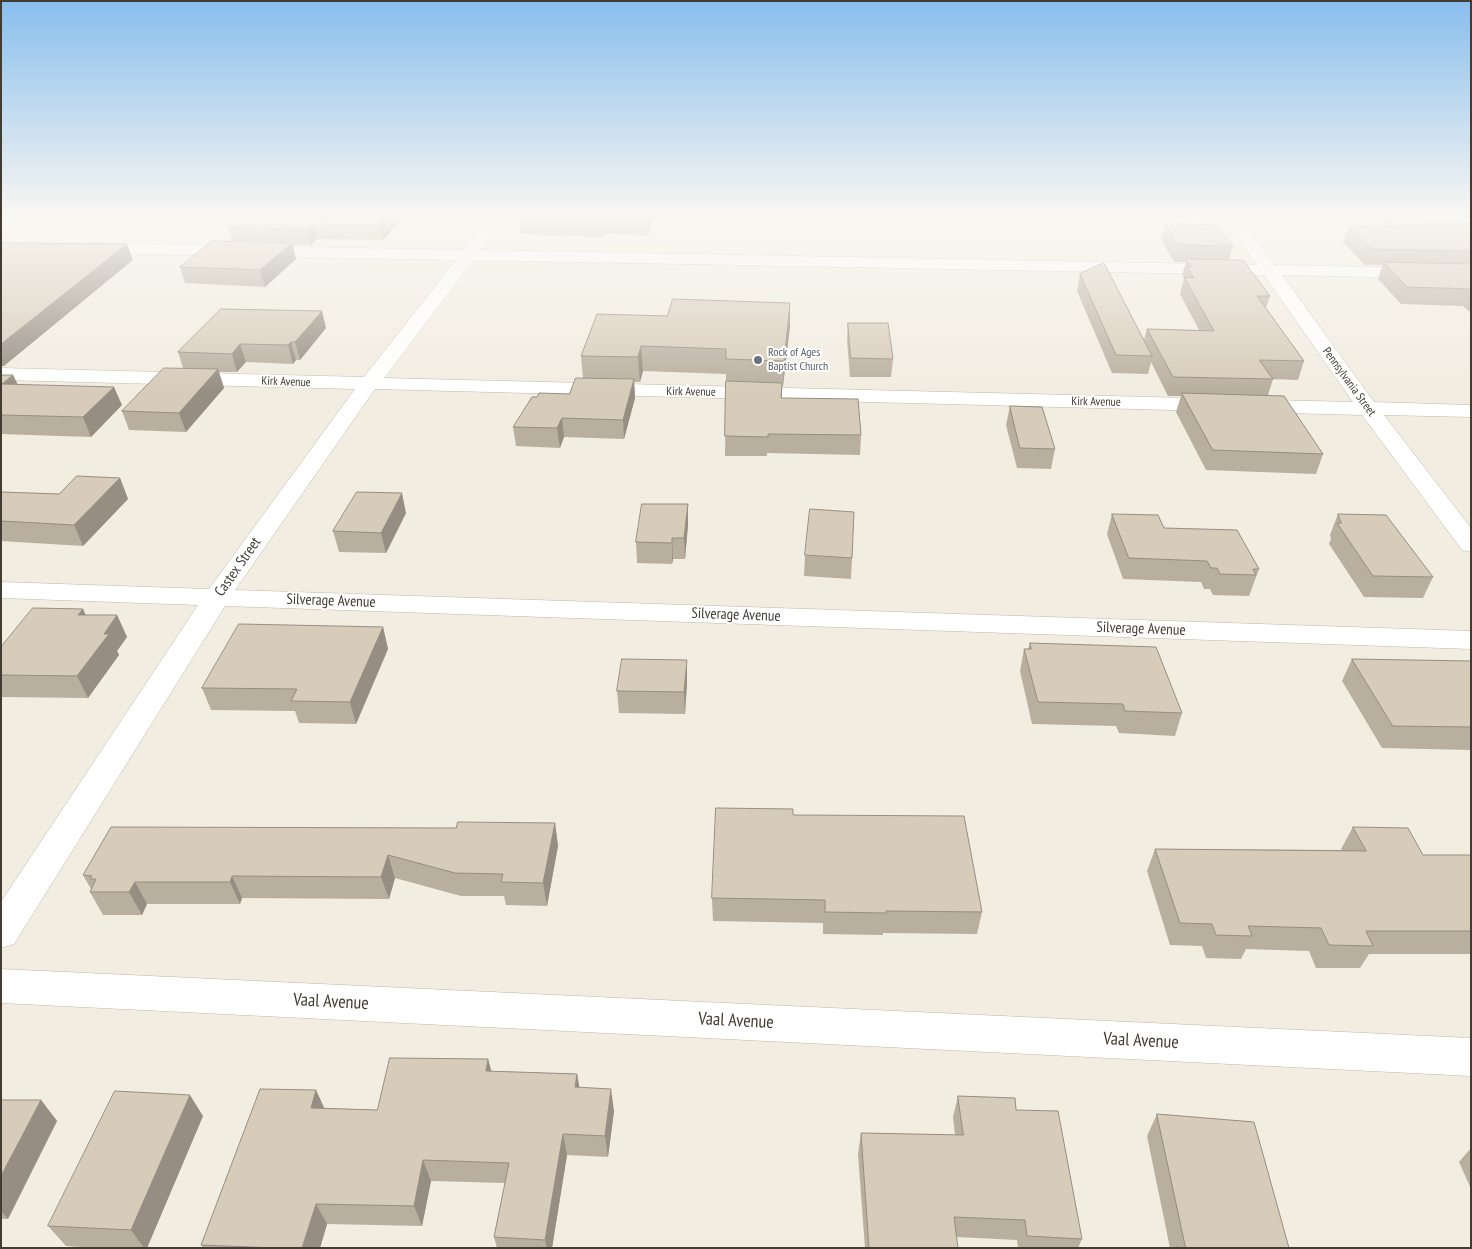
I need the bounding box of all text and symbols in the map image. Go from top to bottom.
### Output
street label: Pennsylvania Street [1319,345,1379,419]
place label: Rock of Ages Baptist Church [768,346,828,374]
marker: Rock of Ages Baptist Church [752,354,764,366]
street label: Kirk Avenue [261,374,311,390]
street label: Kirk Avenue [666,384,716,400]
street label: Kirk Avenue [1071,394,1121,410]
street label: Castex Street [211,534,265,600]
street label: Silverage Avenue [286,590,376,612]
street label: Silverage Avenue [691,604,781,626]
street label: Silverage Avenue [1096,618,1186,640]
street label: Vaal Avenue [293,989,369,1015]
street label: Vaal Avenue [698,1008,774,1034]
street label: Vaal Avenue [1103,1028,1179,1054]

